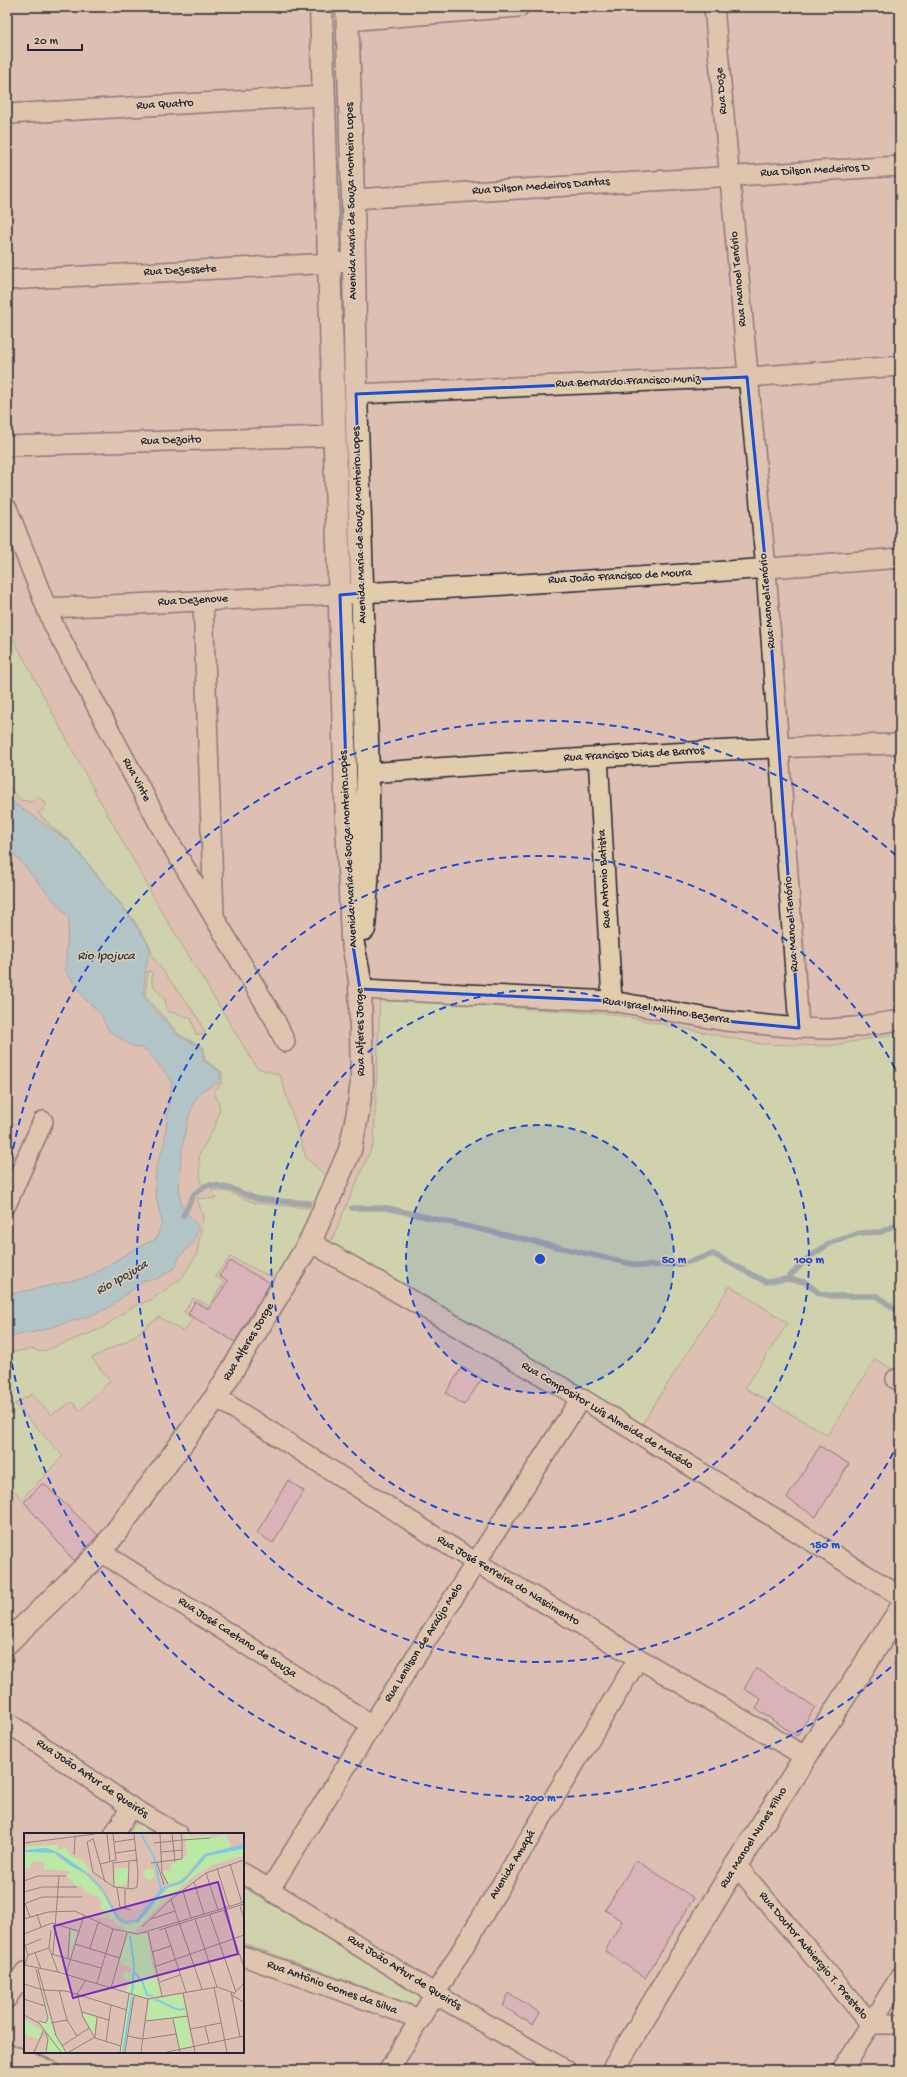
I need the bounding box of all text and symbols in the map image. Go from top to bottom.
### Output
scale bar [28,26,82,52]
text: 20 m [34,35,59,49]
street label: Rua Doze [713,66,731,115]
street label: Rua Quatro [136,97,194,113]
street label: Avenida Maria de Souza Monteiro Lopes [343,102,361,300]
street label: Rua Dilson Medeiros D [760,161,870,181]
street label: Rua Dilson Medeiros Dantas [472,175,611,199]
street label: Rua Manoel Tenório [728,231,750,327]
street label: Rua Dezessete [143,262,218,280]
street label: Rua Bernardo Francisco Muniz [555,372,702,392]
street label: Avenida Maria de Souza Monteiro Lopes [350,426,370,624]
street label: Rua Dezoito [140,433,202,449]
street label: Rua Manoel Tenório [757,553,779,649]
street label: Rua João Francisco de Moura [548,566,693,588]
street label: Rua Dezenove [158,592,229,610]
street label: Rua Francisco Dias de Barros [563,744,705,766]
street label: Avenida Maria de Souza Monteiro Lopes [337,749,361,948]
street label: Rua Vinte [119,756,154,805]
street label: Rua Antonio Batista [595,829,615,929]
street label: Rua Manoel Tenório [782,876,802,972]
water label: Rio Ipojuca [77,949,135,964]
street label: Rua Alferes Jorge [353,987,369,1076]
street label: Rua Israel Militino Bezerra [601,994,731,1028]
centre of rings [533,1252,547,1266]
text: 50 m [662,1254,687,1268]
text: 100 m [793,1254,824,1268]
water label: Rio Ipojuca [93,1257,151,1299]
street label: Rua Alferes Jorge [220,1300,278,1384]
street label: Rua Compositor Luís Almeida de Macêdo [518,1359,696,1473]
street label: Rua José Ferreira do Nascimento [434,1533,582,1629]
text: 150 m [809,1539,840,1553]
street label: Rua Lenilson de Araújo Melo [382,1581,466,1705]
street label: Rua José Caetano de Souza [175,1594,299,1682]
street label: Rua João Artur de Queirós [33,1736,151,1822]
street label: Rua Manoel Nunes Filho [717,1785,791,1891]
text: 200 m [525,1792,556,1806]
street label: Avenida Amapá [487,1828,539,1902]
inset map [24,1833,244,2053]
street label: Rua Doutor Aubiergio T. Prestelo [755,1889,871,2023]
street label: Rua João Artur de Queirós [344,1932,464,2014]
street label: Rua Antônio Gomes da Silva [265,1958,399,2018]

